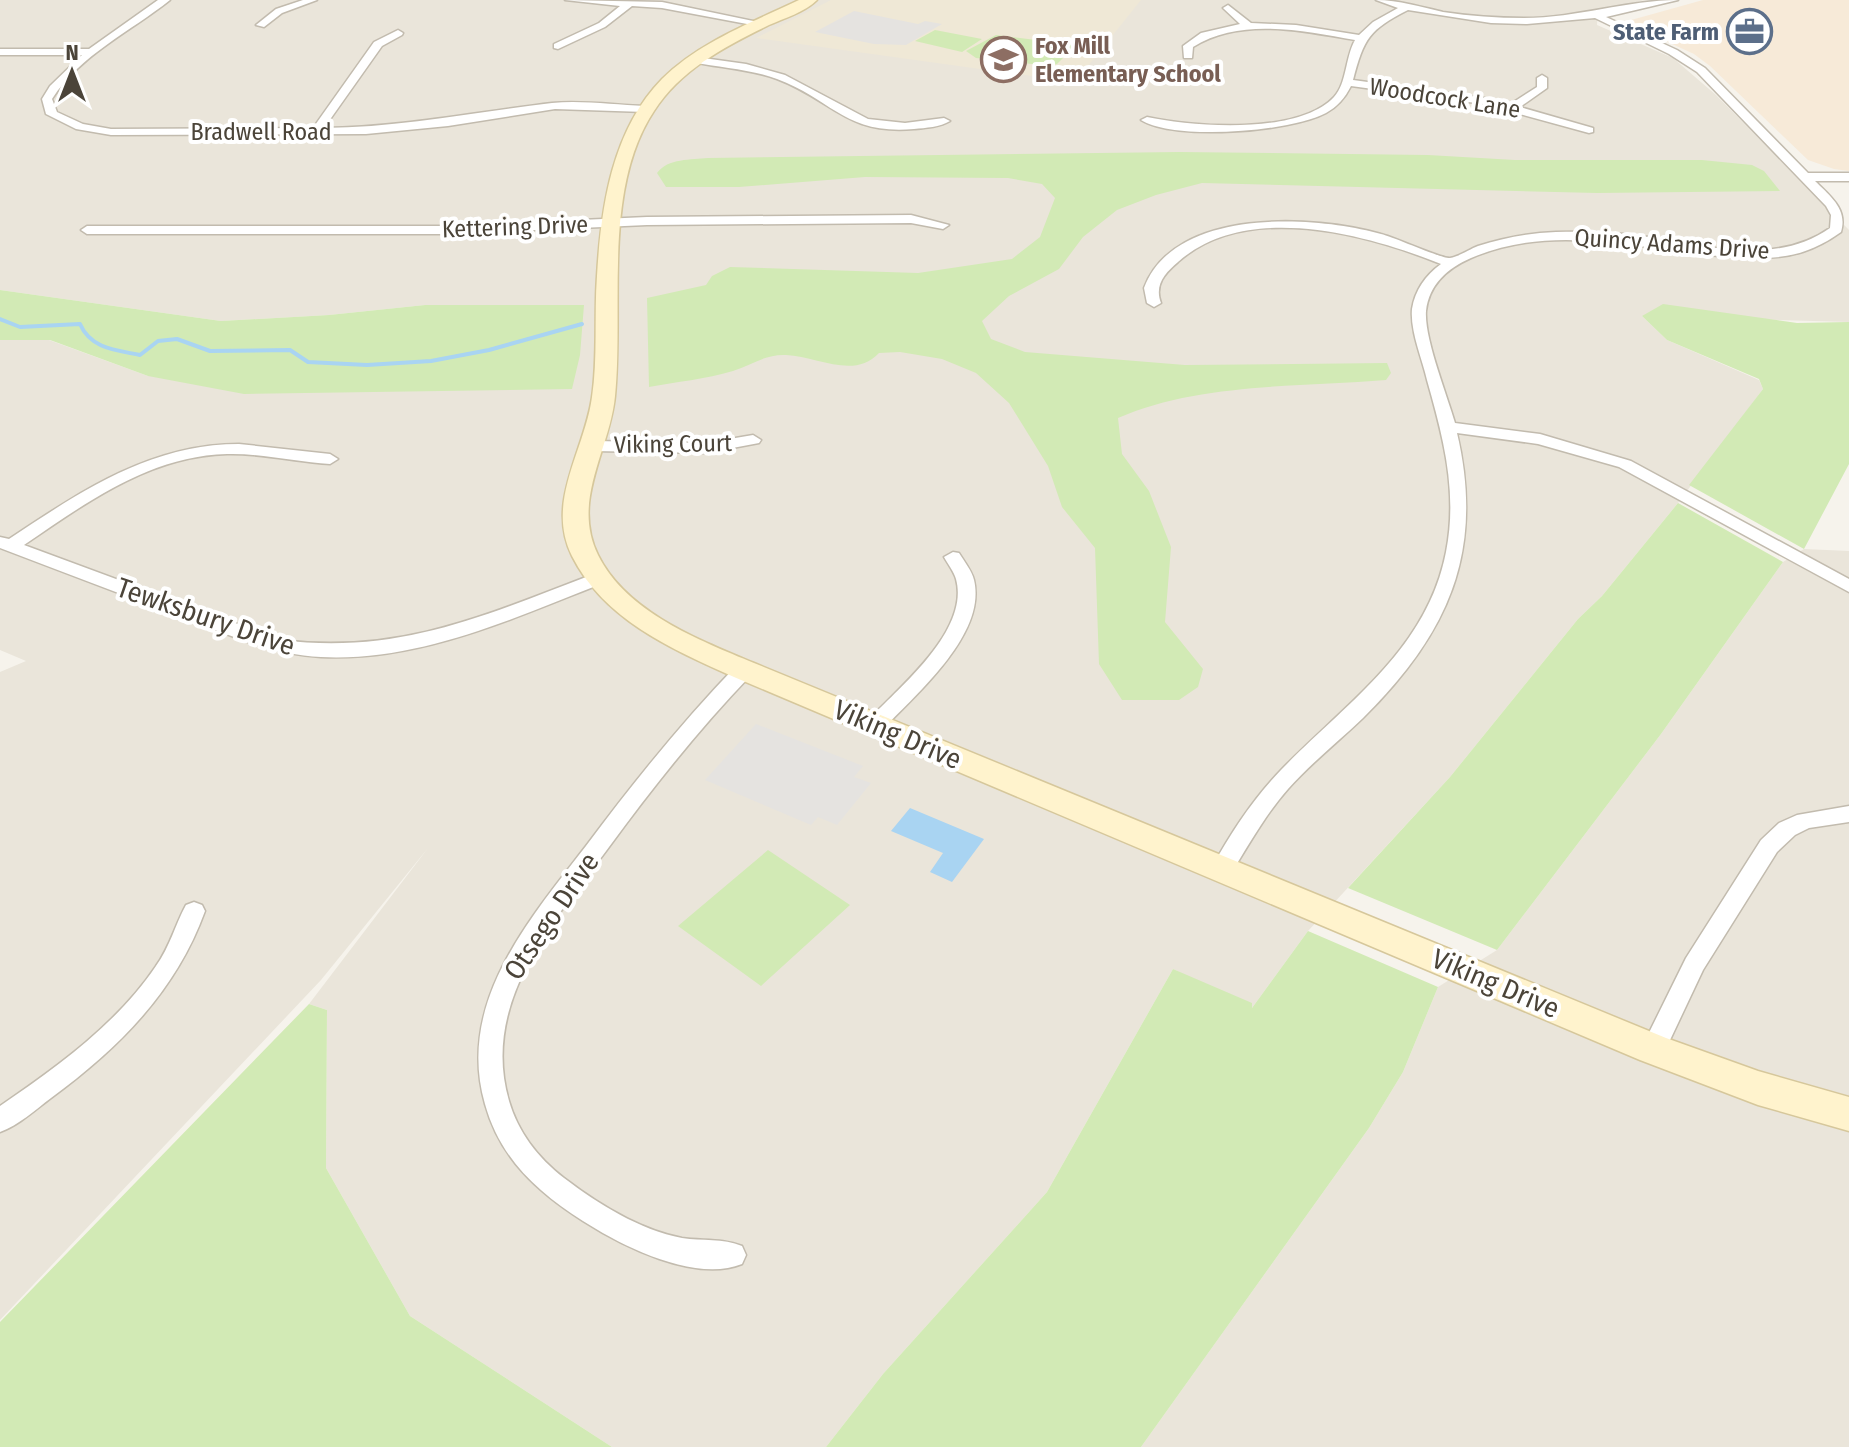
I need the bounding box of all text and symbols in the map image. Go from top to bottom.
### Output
office icon: State Farm [1726,8,1774,56]
place label: State Farm [1613,18,1719,46]
north arrow [32,32,112,112]
place label: Fox Mill Elementary School [1035,32,1221,88]
school or university icon: Fox Mill Elementary School [980,36,1028,84]
text: N [65,39,79,66]
street label: Woodcock Lane [1368,72,1522,124]
street label: Bradwell Road [190,118,332,146]
street label: Kettering Drive [441,210,589,244]
street label: Quincy Adams Drive [1574,223,1770,265]
street label: Viking Court [614,429,732,459]
street label: Tewksbury Drive [112,571,299,662]
street label: Viking Drive [829,693,966,776]
street label: Otsego Drive [497,847,606,986]
street label: Viking Drive [1427,942,1564,1025]

